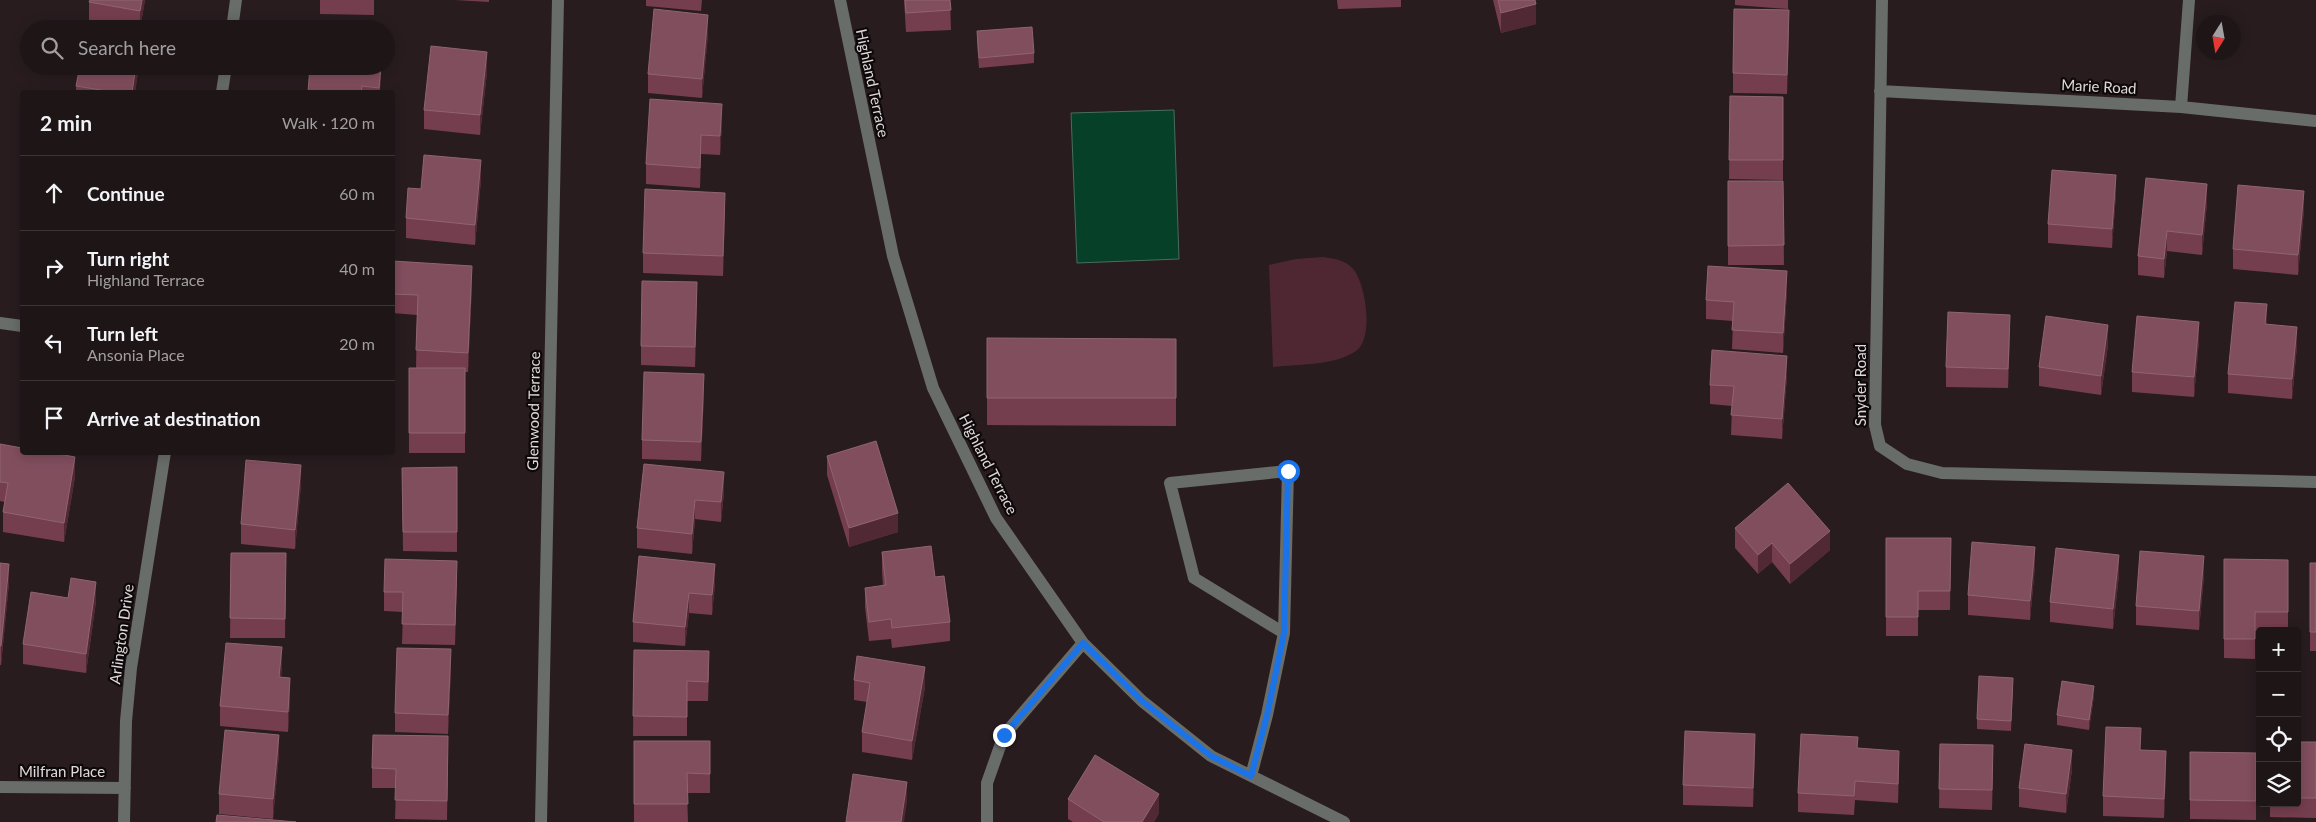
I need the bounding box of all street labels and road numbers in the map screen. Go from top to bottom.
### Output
street label: Highland Terrace [853,27,893,139]
street label: Marie Road [2061,75,2137,97]
street label: Snyder Road [1851,344,1869,426]
street label: Glenwood Terrace [523,351,543,471]
street label: Highland Terrace [956,411,1022,517]
street label: Arlington Drive [105,583,137,685]
street label: Milfran Place [19,762,105,780]

